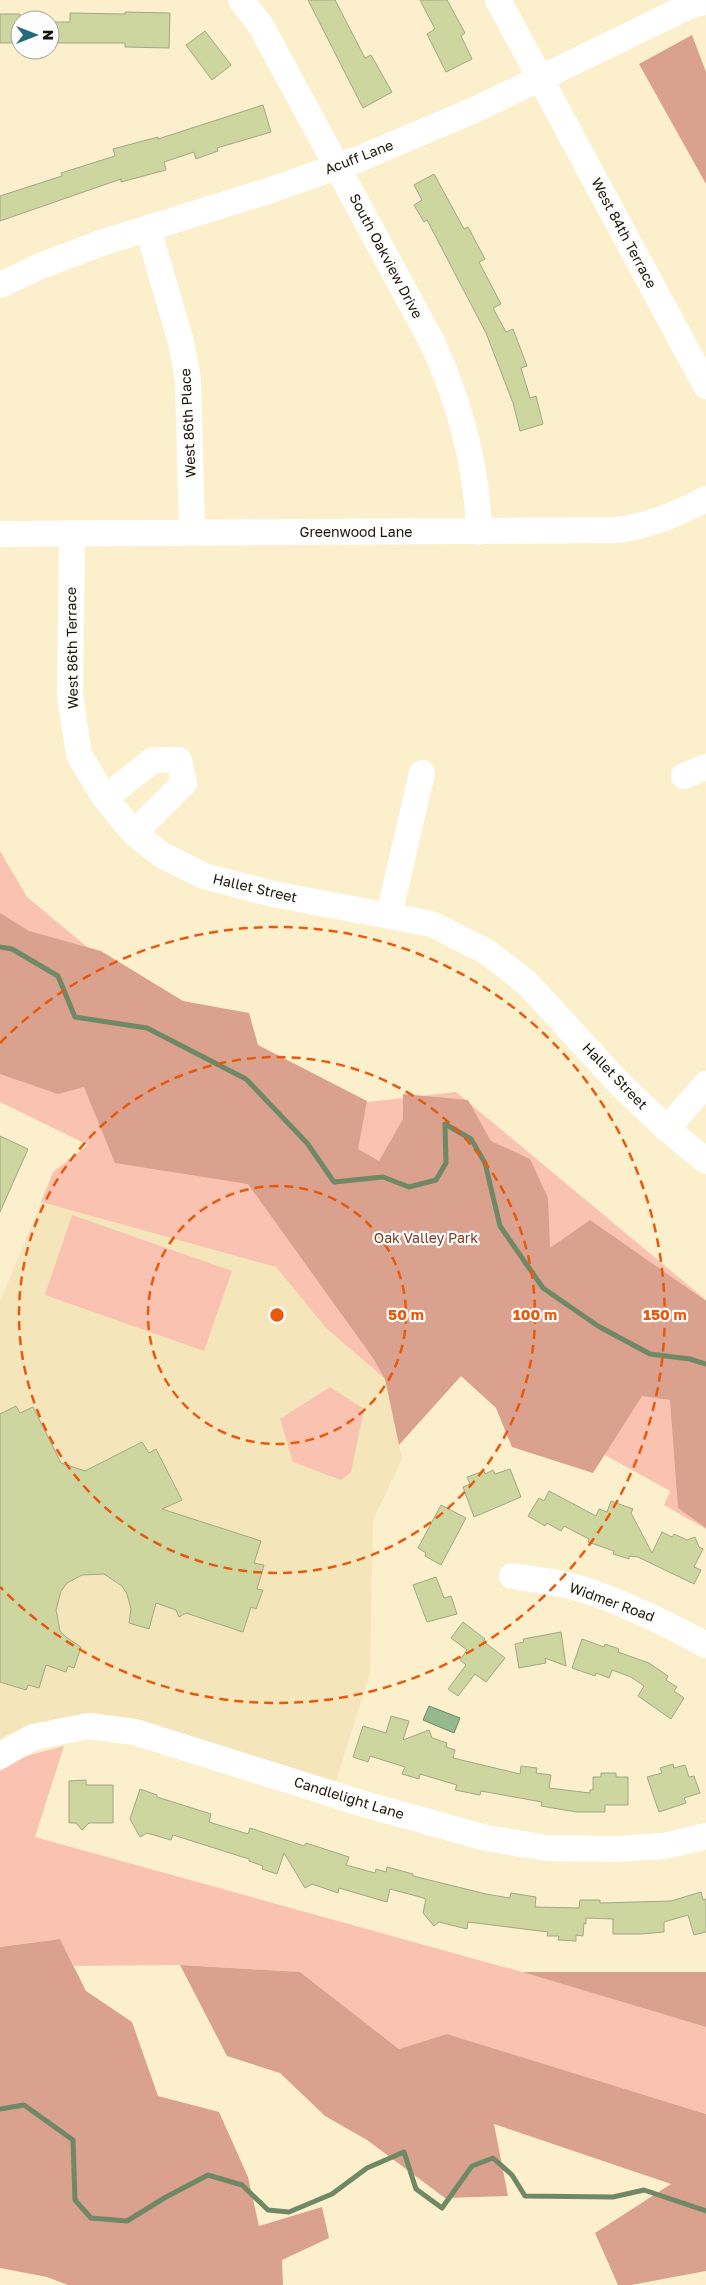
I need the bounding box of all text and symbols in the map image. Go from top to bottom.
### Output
north arrow [10,10,60,60]
text: N [40,30,57,40]
street label: Acuff Lane [322,136,395,177]
street label: West 84th Terrace [588,175,661,291]
street label: South Oakview Drive [346,190,427,321]
street label: West 86th Place [176,368,199,478]
street label: Greenwood Lane [300,523,412,540]
street label: West 86th Terrace [62,587,81,709]
street label: Hallet Street [211,870,299,905]
street label: Hallet Street [579,1039,651,1113]
park label: Oak Valley Park [374,1229,478,1246]
text: 50 m [388,1305,424,1323]
text: 100 m [513,1305,557,1323]
text: 150 m [643,1305,687,1323]
centre of rings [268,1306,286,1324]
street label: Widmer Road [567,1578,657,1625]
street label: Candlelight Lane [292,1773,406,1822]

